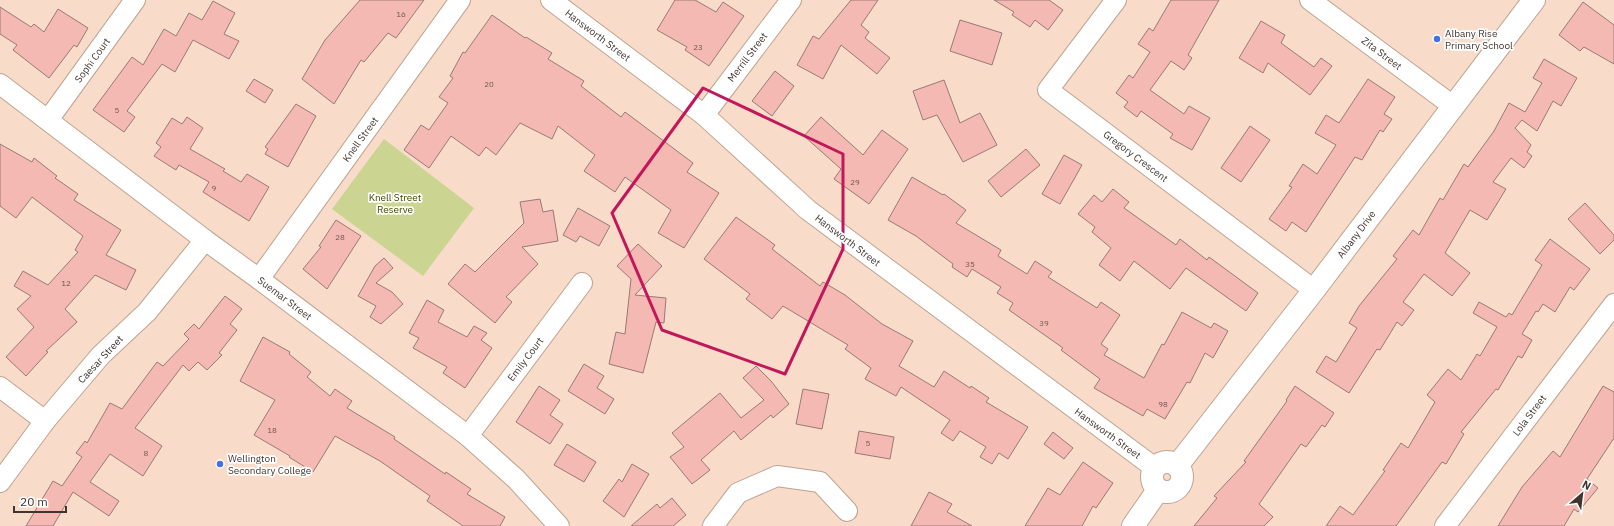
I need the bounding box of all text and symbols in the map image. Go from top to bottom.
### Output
street label: Hansworth Street [562,6,633,65]
house number: 16 [396,9,406,19]
place label: Albany Rise Primary School [1445,27,1513,52]
street label: Merrill Street [725,30,771,85]
street label: Zita Street [1359,34,1405,73]
marker: Albany Rise Primary School [1432,34,1442,44]
street label: Sophi Court [72,35,113,85]
house number: 23 [693,42,703,52]
house number: 20 [484,79,494,89]
house number: 5 [115,105,120,115]
street label: Knell Street [340,114,381,164]
street label: Gregory Crescent [1101,128,1171,185]
house number: 29 [850,177,860,187]
house number: 9 [212,183,217,193]
park label: Knell Street Reserve [369,191,422,216]
street label: Albany Drive [1334,207,1379,261]
street label: Hansworth Street [812,211,883,270]
house number: 28 [335,232,345,242]
house number: 35 [965,259,975,269]
street label: Suemar Street [255,274,315,323]
house number: 12 [61,278,71,288]
house number: 39 [1039,318,1049,328]
street label: Caesar Street [75,332,126,386]
street label: Emily Court [505,334,546,384]
street label: Lola Street [1510,392,1549,439]
house number: 98 [1158,399,1168,409]
street label: Hansworth Street [1072,405,1144,462]
house number: 18 [267,425,277,435]
house number: 5 [866,438,871,448]
house number: 8 [144,448,149,458]
place label: Wellington Secondary College [228,452,312,477]
marker: Wellington Secondary College [215,459,225,469]
north arrow [1562,474,1602,514]
text: N [1580,477,1594,493]
scale bar [14,488,66,514]
text: 20 m [20,494,48,509]

